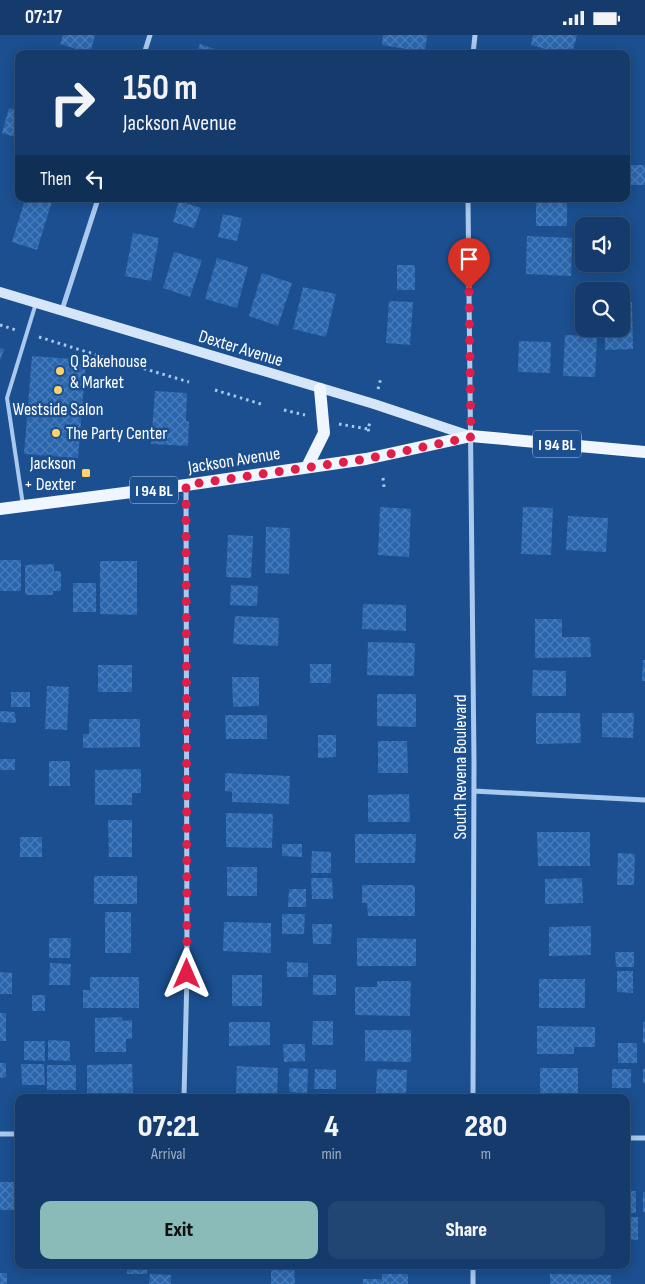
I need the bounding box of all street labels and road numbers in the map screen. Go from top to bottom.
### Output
street label: Dexter Avenue [196,326,286,371]
road number: I 94 BL [533,431,581,457]
street label: Jackson Avenue [186,443,282,478]
road number: I 94 BL [130,477,178,503]
street label: South Revena Boulevard [450,695,471,840]

